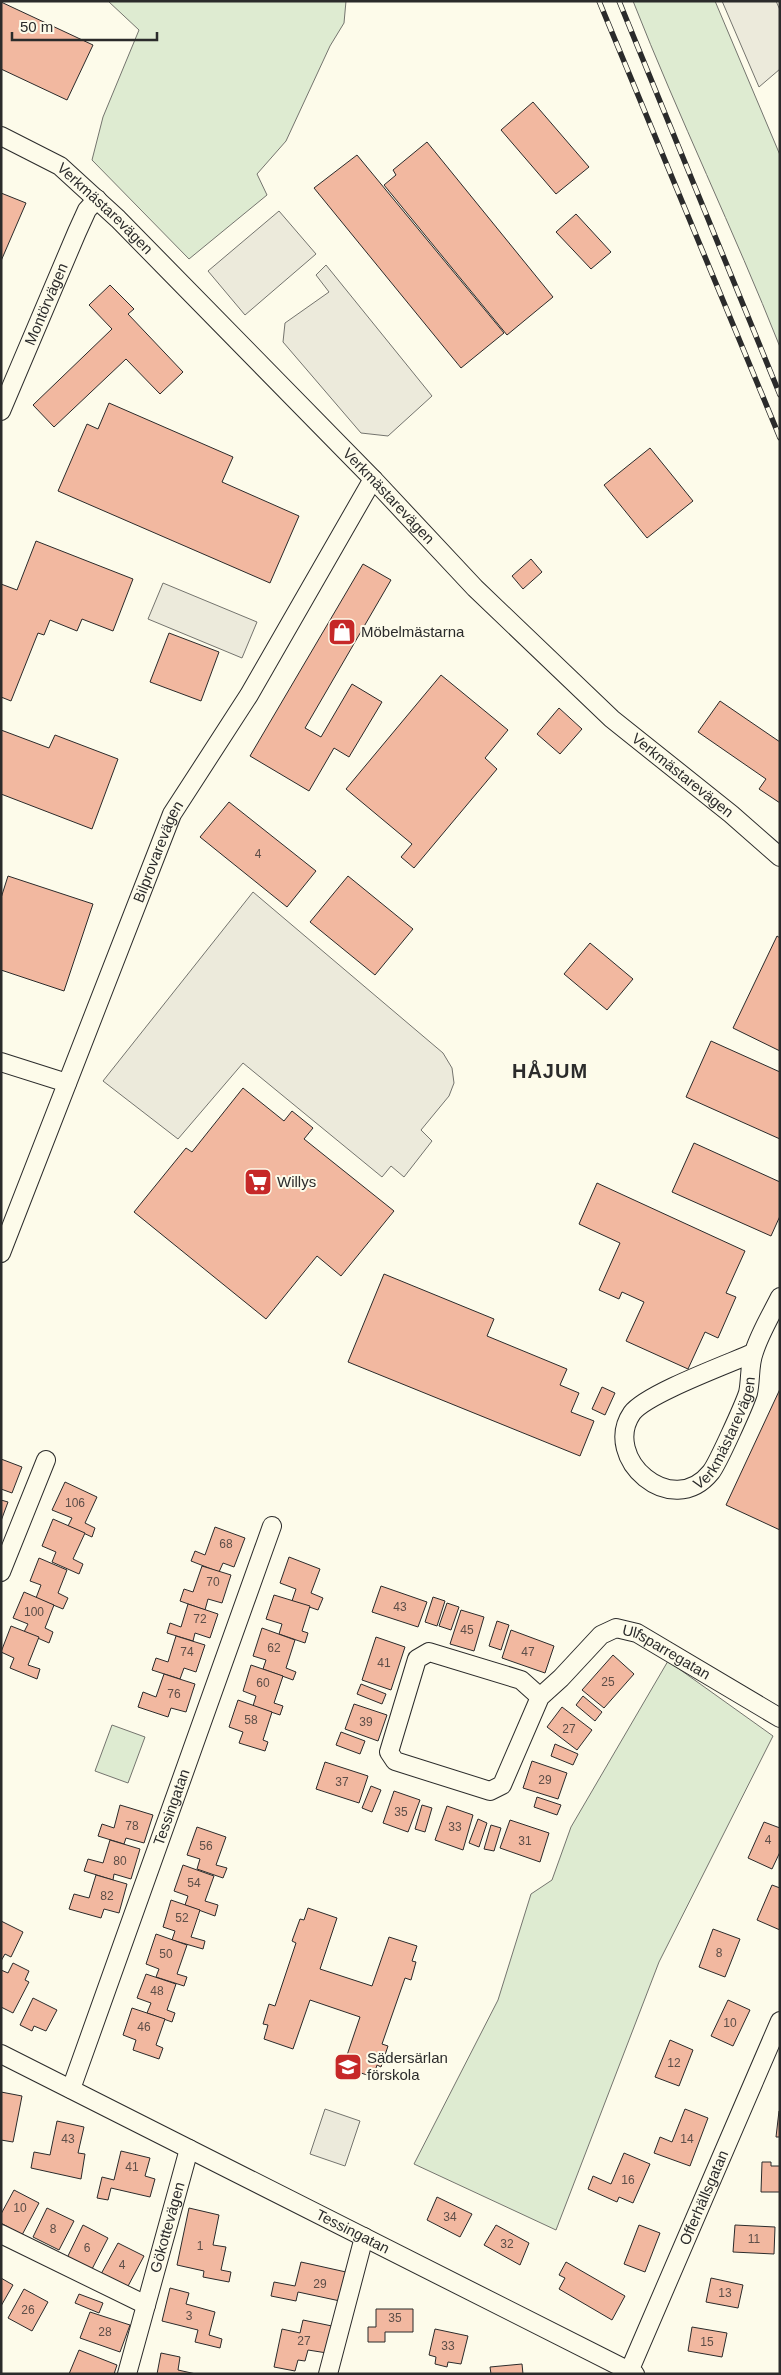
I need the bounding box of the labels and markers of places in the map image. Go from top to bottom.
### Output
shop icon: Möbelmästarna [327,617,357,647]
place label: Möbelmästarna [361,623,465,640]
supermarket icon: Willys [243,1167,273,1197]
place label: Willys [277,1173,316,1190]
place label: Sädersärlan förskola [367,2049,448,2083]
school or university icon: Sädersärlan förskola [333,2052,363,2082]

